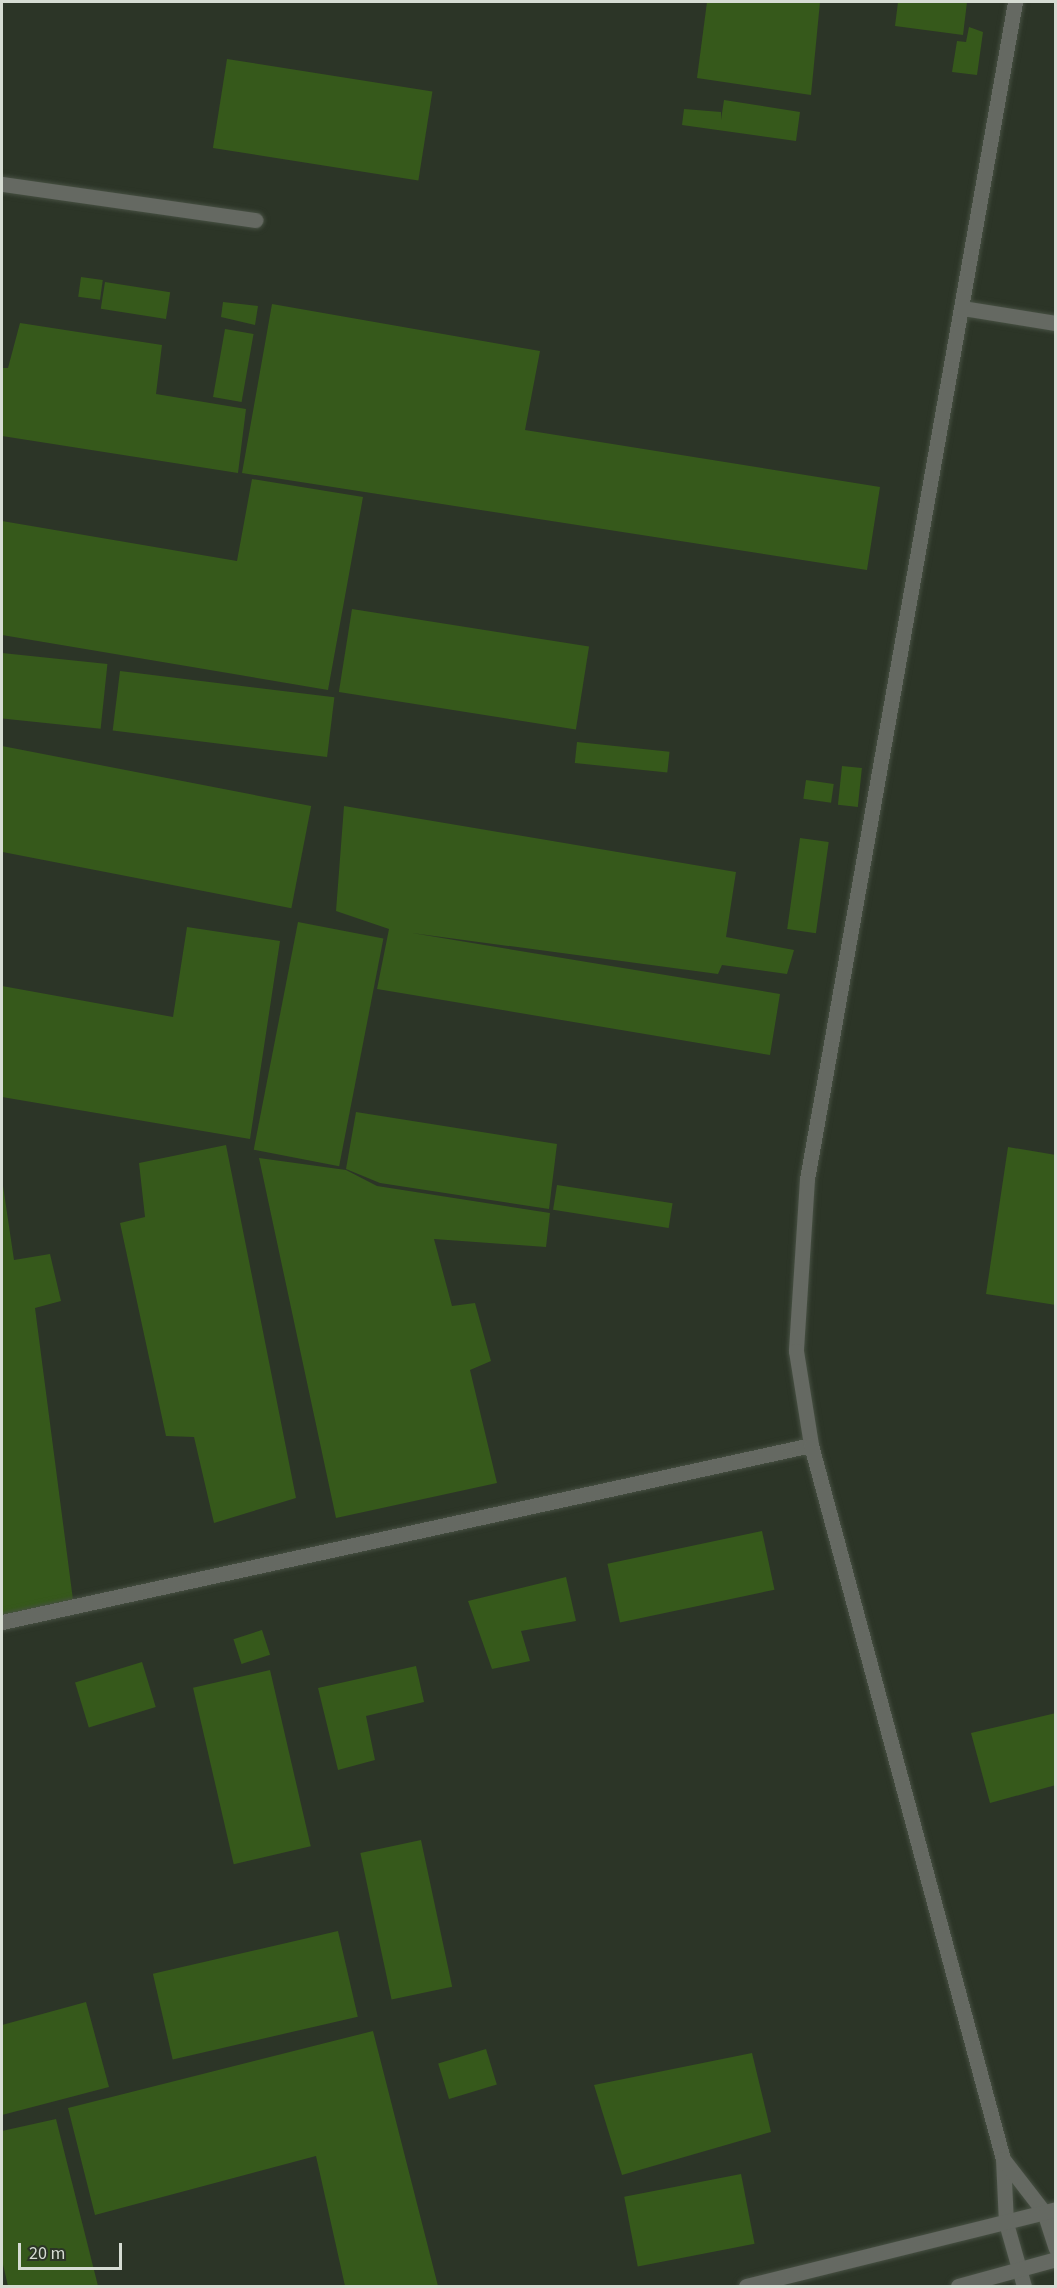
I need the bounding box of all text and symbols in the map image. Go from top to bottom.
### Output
scale bar [21,2231,124,2269]
text: 20 m [29,2241,65,2266]

